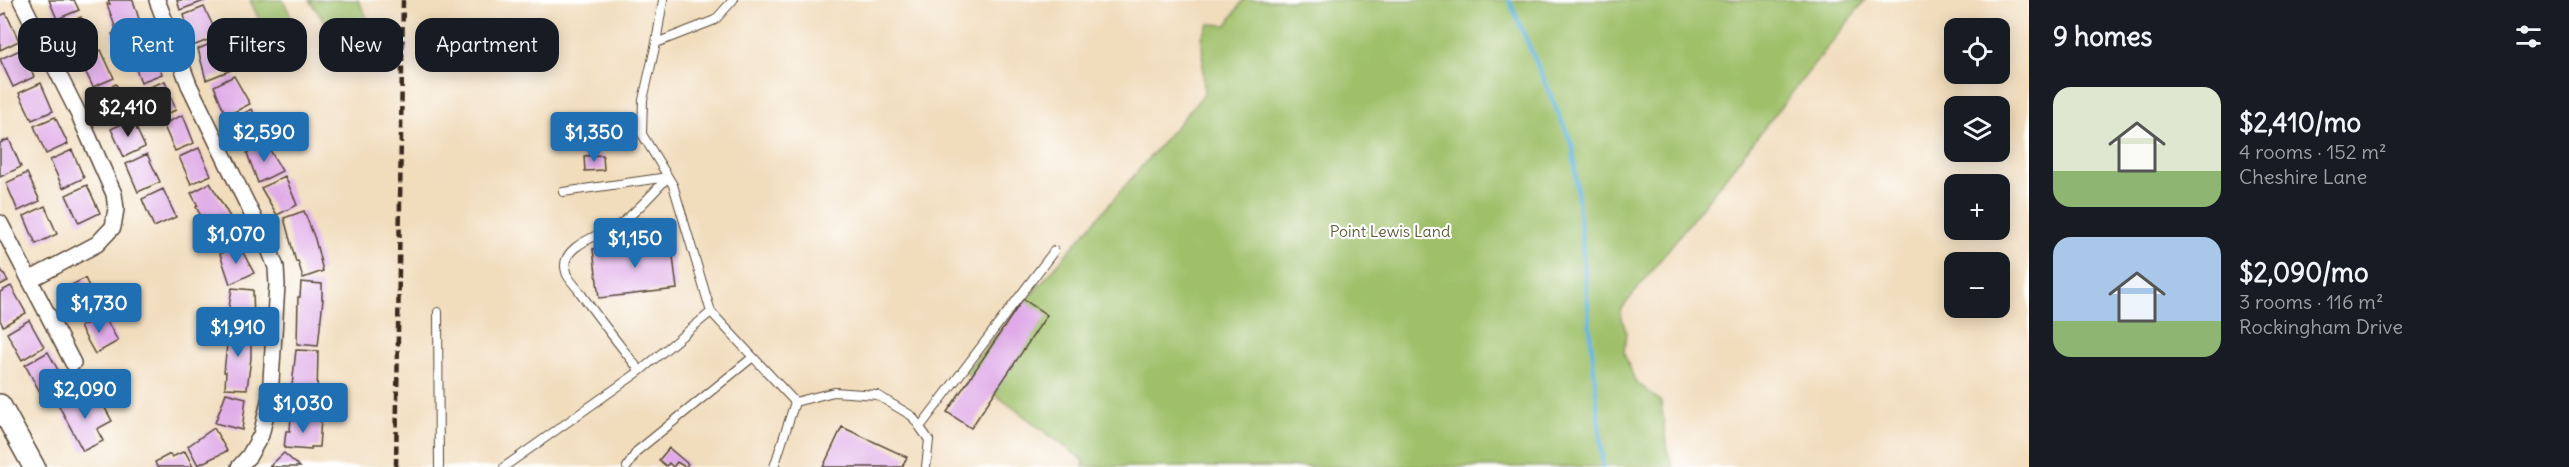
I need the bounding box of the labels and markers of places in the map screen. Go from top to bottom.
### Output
pin: $2,410 [79,87,177,138]
pin: $2,590 [215,112,313,163]
pin: $1,350 [545,112,643,163]
pin: $1,070 [187,214,285,265]
pin: $1,150 [586,218,684,269]
pin: $1,730 [50,283,148,334]
pin: $1,910 [189,307,287,358]
pin: $2,090 [36,369,134,420]
pin: $1,030 [254,383,352,434]

